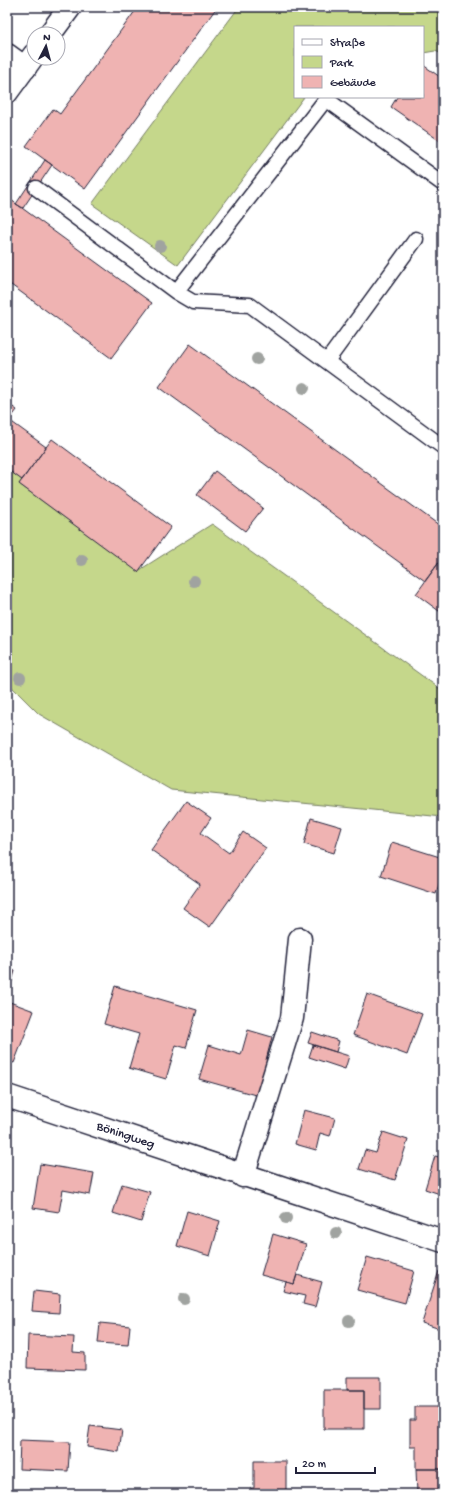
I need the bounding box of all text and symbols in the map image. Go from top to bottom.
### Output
north arrow [26,26,66,66]
legend [294,26,424,98]
text: N [43,32,51,44]
text: Straße [330,37,366,51]
text: Park [329,57,355,71]
text: Gebäude [330,77,376,91]
street label: Böningweg [94,1119,157,1152]
scale bar [296,1449,375,1475]
text: 20 m [302,1458,327,1472]

